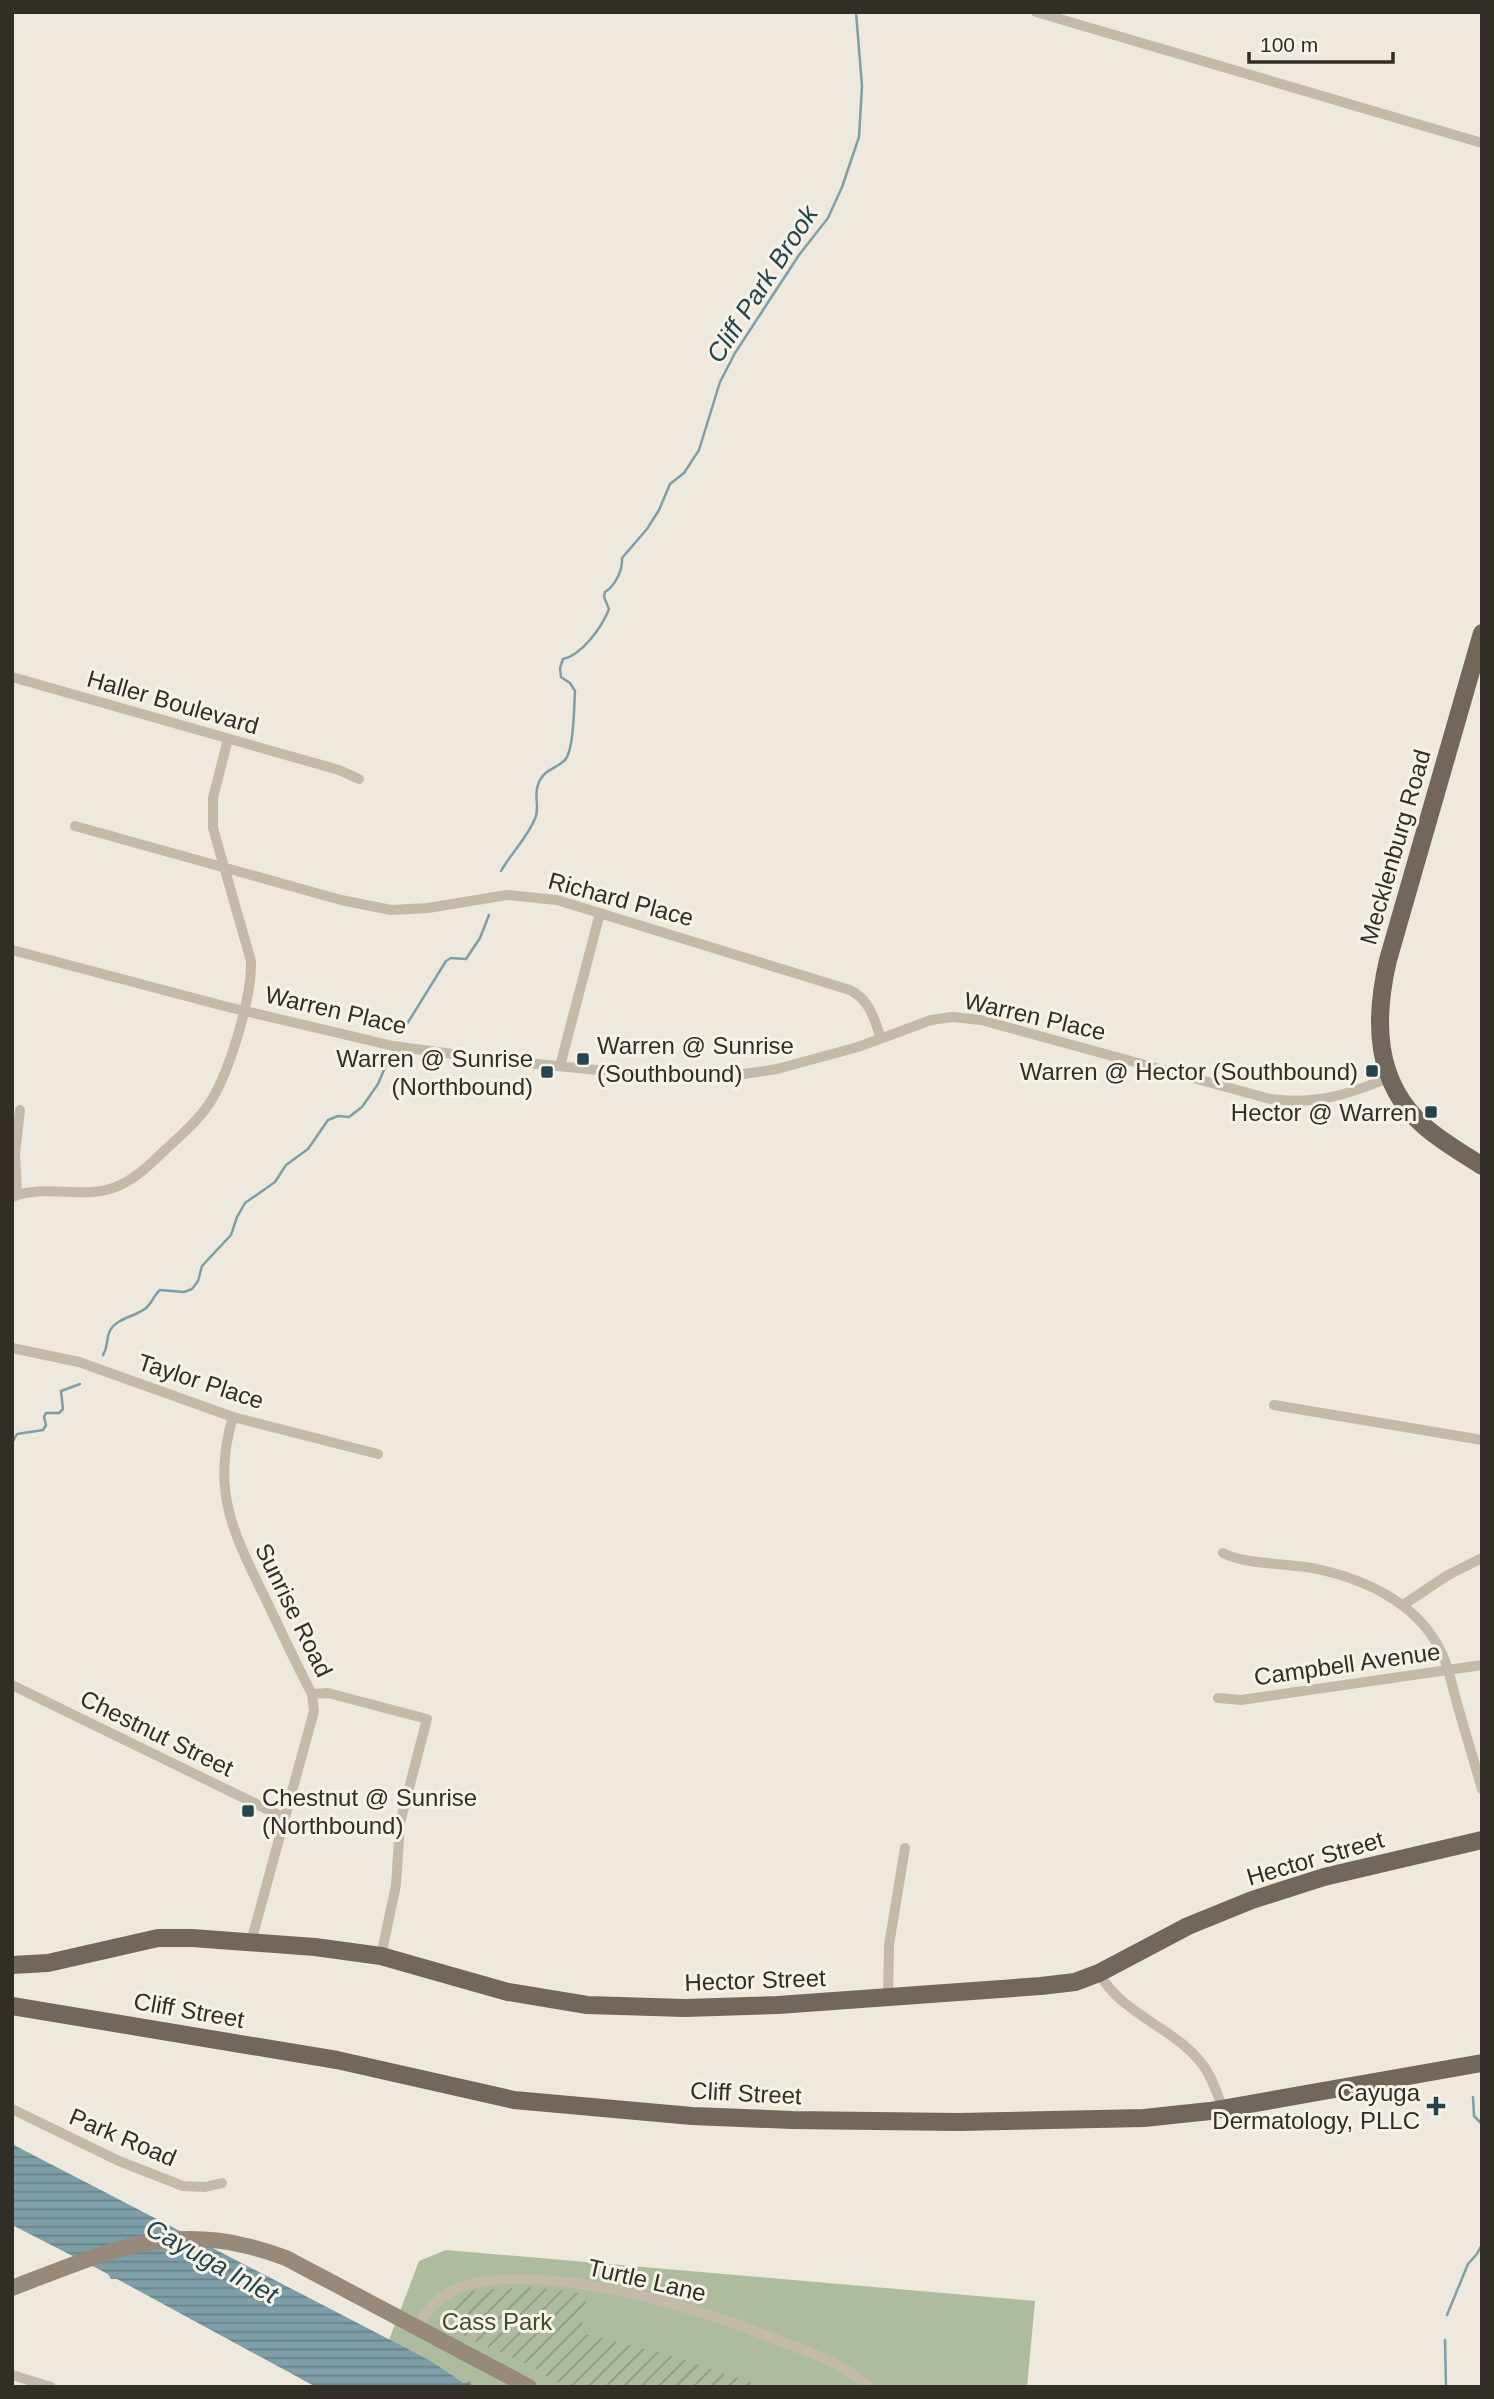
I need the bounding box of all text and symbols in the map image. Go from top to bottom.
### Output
scale bar [1249,21,1392,65]
text: 100 m [1260,33,1318,56]
water label: Cliff Park Brook [700,198,825,368]
street label: Haller Boulevard [84,665,262,739]
street label: Mecklenburg Road [1354,746,1436,948]
street label: Richard Place [545,867,697,931]
street label: Warren Place [263,981,409,1039]
street label: Warren Place [962,987,1108,1045]
place label: Warren @ Sunrise (Southbound) [597,1032,794,1087]
place label: Warren @ Sunrise (Northbound) [336,1045,533,1100]
marker: Warren @ Sunrise (Southbound) [575,1051,591,1067]
place label: Warren @ Hector (Southbound) [1020,1058,1358,1085]
marker: Warren @ Hector (Southbound) [1364,1063,1380,1079]
marker: Warren @ Sunrise (Northbound) [539,1064,555,1080]
place label: Hector @ Warren [1231,1099,1417,1126]
marker: Hector @ Warren [1423,1104,1439,1120]
street label: Taylor Place [135,1348,267,1414]
street label: Sunrise Road [250,1539,338,1681]
street label: Campbell Avenue [1252,1638,1442,1690]
street label: Chestnut Street [76,1684,238,1782]
place label: Chestnut @ Sunrise (Northbound) [262,1784,477,1839]
marker: Chestnut @ Sunrise (Northbound) [240,1803,256,1819]
street label: Hector Street [1243,1825,1387,1890]
street label: Hector Street [684,1964,826,1996]
street label: Cliff Street [132,1987,247,2033]
street label: Cliff Street [690,2077,803,2109]
place label: Cayuga Dermatology, PLLC [1212,2079,1421,2134]
marker: Cayuga Dermatology, PLLC [1426,2096,1446,2116]
street label: Park Road [66,2102,180,2172]
water label: Cayuga Inlet [141,2212,285,2310]
street label: Turtle Lane [585,2253,709,2307]
park label: Cass Park [442,2308,553,2335]

